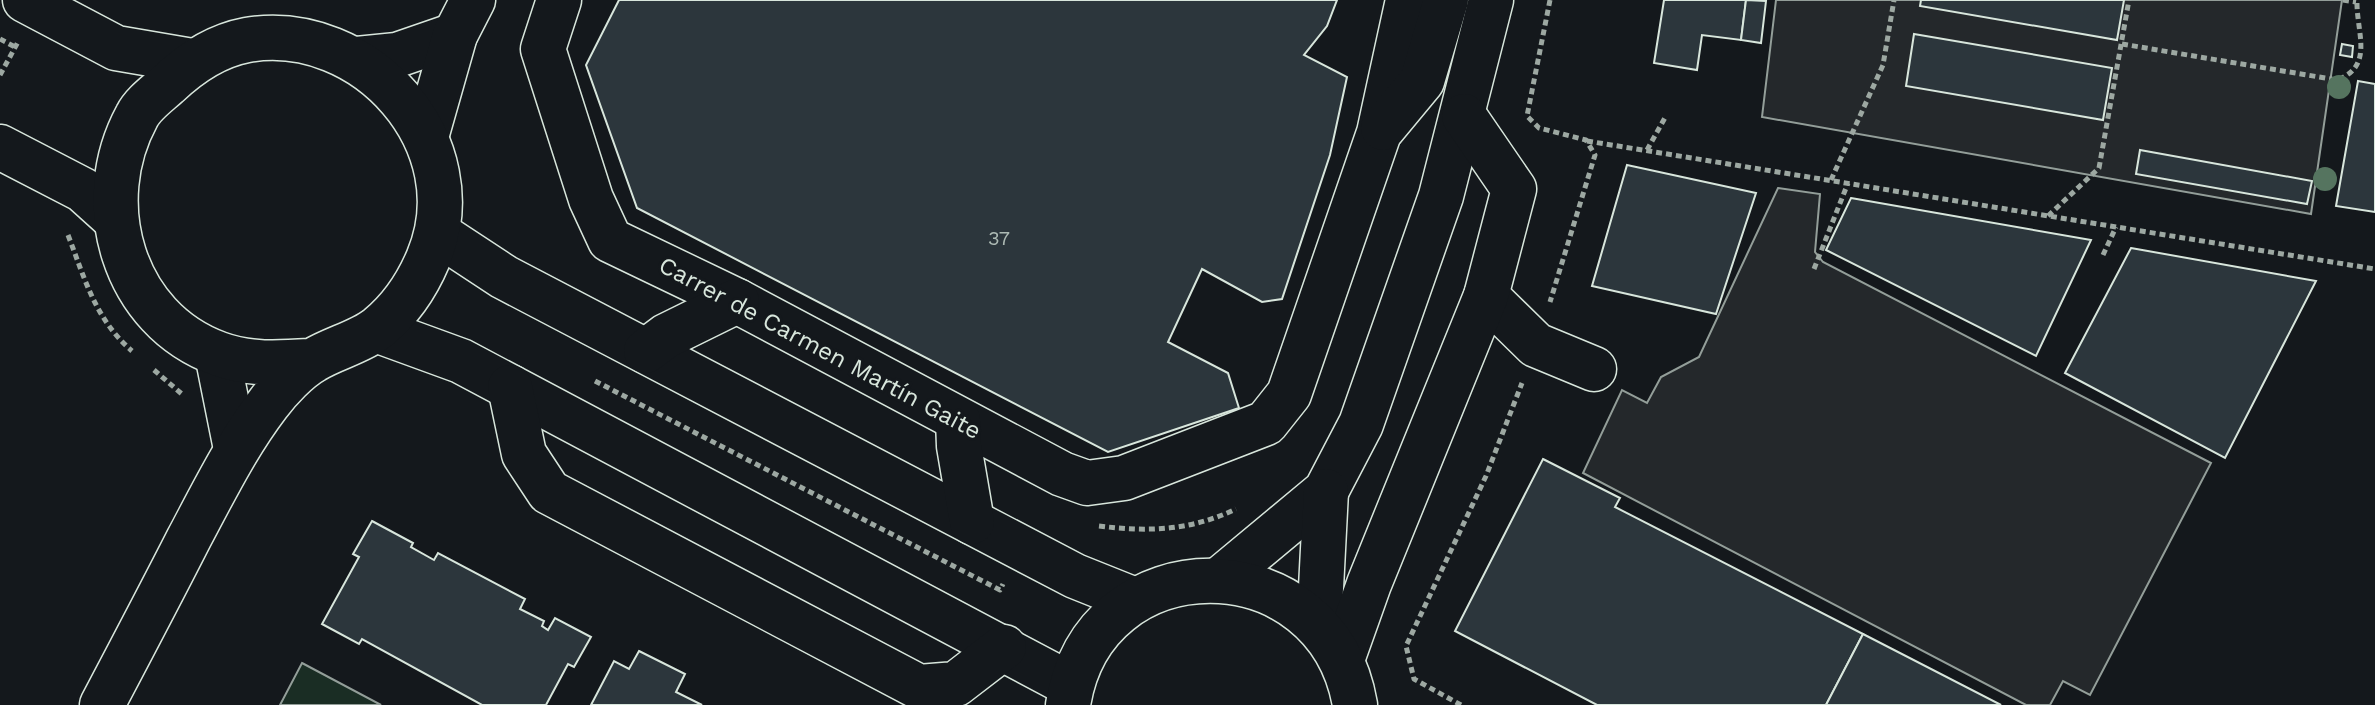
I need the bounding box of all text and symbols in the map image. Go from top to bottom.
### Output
house number: 37 [988,226,1010,250]
street label: Carrer de Carmen Martín Gaite [654,251,986,445]

